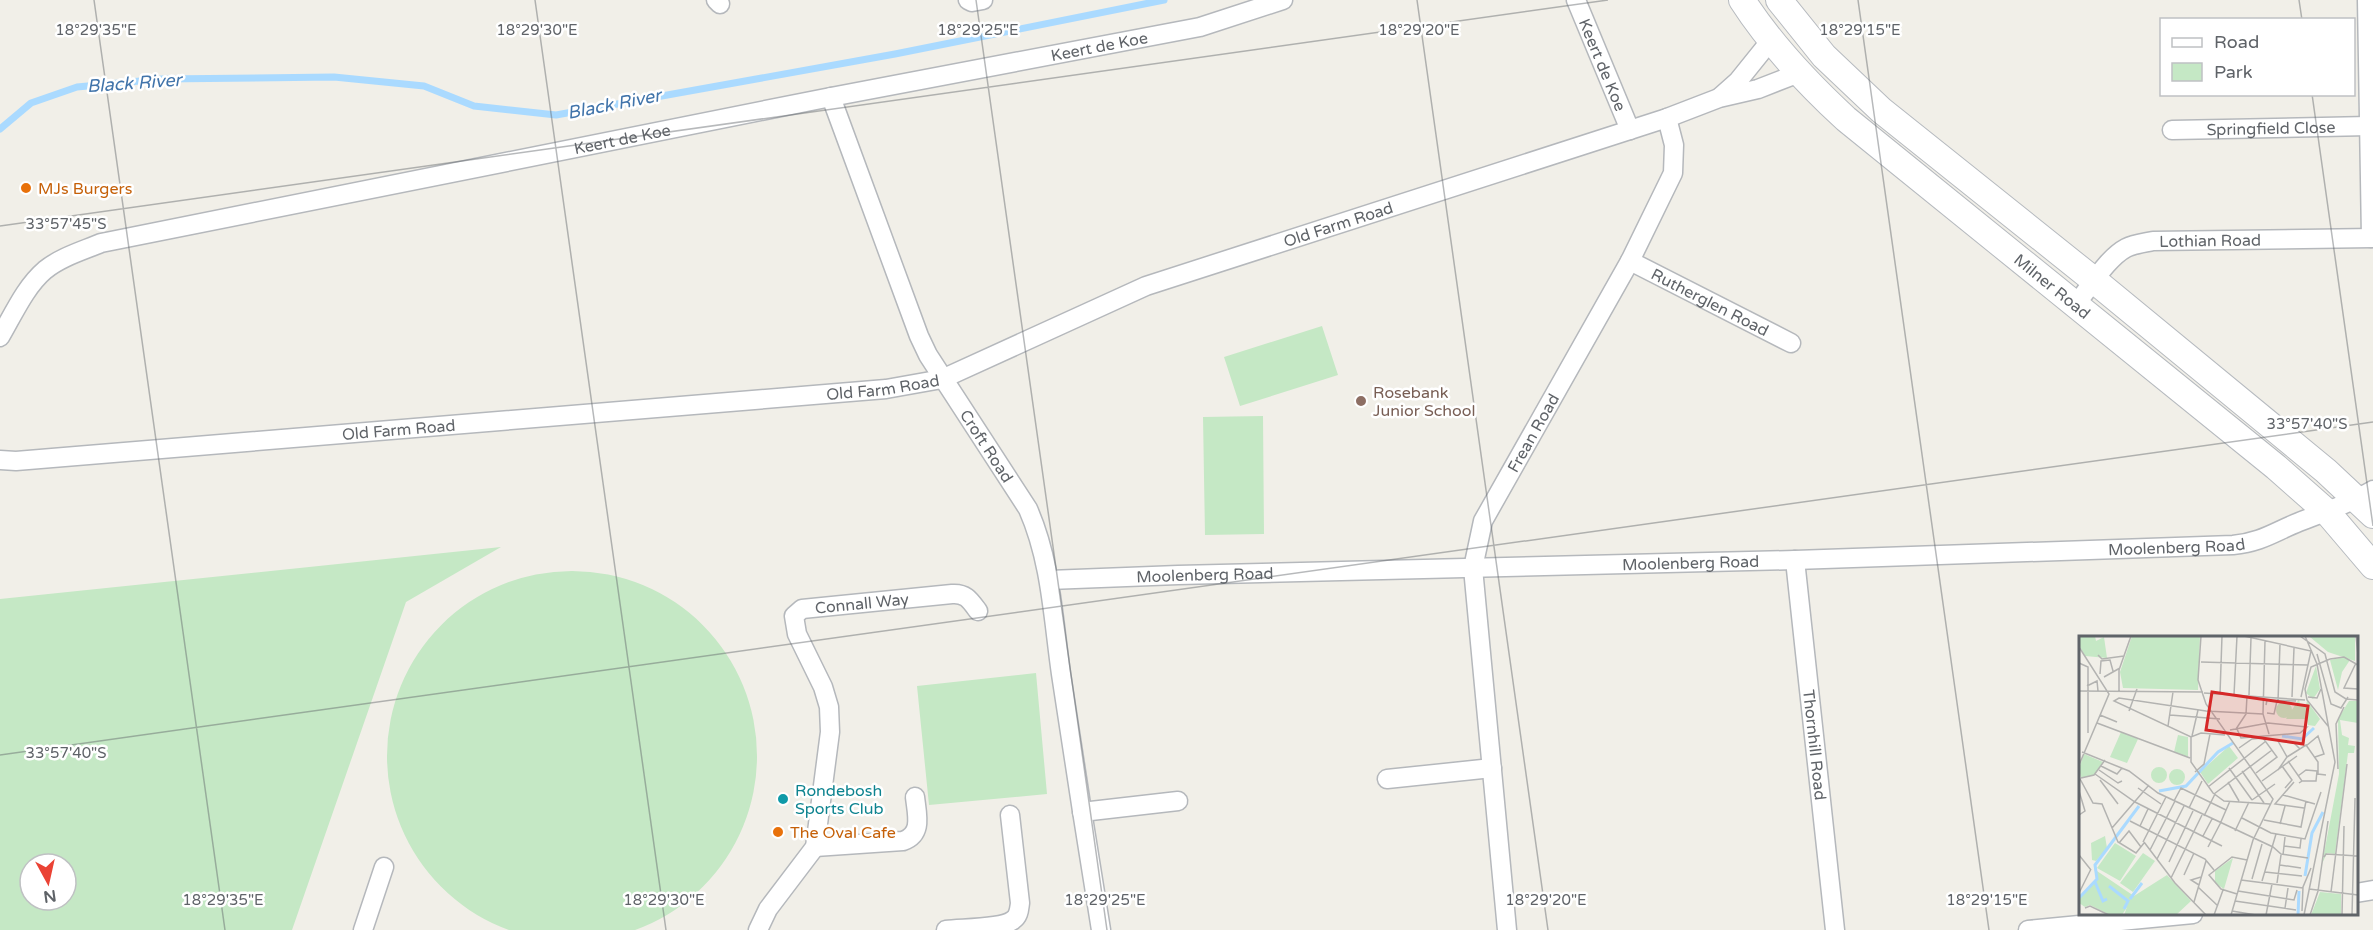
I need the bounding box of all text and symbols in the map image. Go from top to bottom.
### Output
street label: Keert de Koe [1574,16,1630,114]
legend [2160,18,2355,96]
text: 18°29'35"E [55,21,137,39]
text: 18°29'30"E [496,21,578,39]
text: 18°29'25"E [937,21,1019,39]
text: 18°29'20"E [1378,21,1460,39]
text: 18°29'15"E [1819,21,1901,39]
street label: Keert de Koe [1049,28,1150,66]
text: Road [2214,31,2259,53]
text: Park [2214,61,2253,83]
water label: Black River [86,69,184,97]
water label: Black River [565,84,665,124]
street label: Springfield Close [2206,118,2336,140]
street label: Keert de Koe [572,120,672,159]
place label: MJs Burgers [38,179,132,199]
marker: MJs Burgers [19,181,33,195]
street label: Old Farm Road [1281,198,1396,252]
text: 33°57'45"S [26,215,106,233]
street label: Lothian Road [2159,231,2261,252]
street label: Milner Road [2009,250,2094,324]
street label: Rutherglen Road [1648,264,1772,341]
street label: Old Farm Road [826,371,941,405]
place label: Rosebank Junior School [1373,383,1476,421]
street label: Frean Road [1504,390,1564,476]
marker: Rosebank Junior School [1354,394,1368,408]
street label: Croft Road [955,406,1017,487]
text: 33°57'40"S [2267,415,2347,433]
street label: Old Farm Road [341,416,456,445]
street label: Moolenberg Road [2108,534,2247,560]
street label: Moolenberg Road [1622,552,1760,575]
street label: Moolenberg Road [1136,564,1274,588]
street label: Connall Way [814,589,910,619]
inset map [2079,636,2358,915]
street label: Thornhill Road [1798,689,1830,801]
text: 33°57'40"S [26,744,106,762]
place label: Rondebosh Sports Club [795,781,884,819]
marker: Rondebosh Sports Club [776,792,790,806]
place label: The Oval Cafe [790,823,896,843]
marker: The Oval Cafe [771,825,785,839]
north arrow [18,852,78,912]
text: N [42,885,58,907]
text: 18°29'35"E [182,891,264,909]
text: 18°29'30"E [623,891,705,909]
text: 18°29'25"E [1064,891,1146,909]
text: 18°29'20"E [1505,891,1587,909]
text: 18°29'15"E [1946,891,2028,909]

